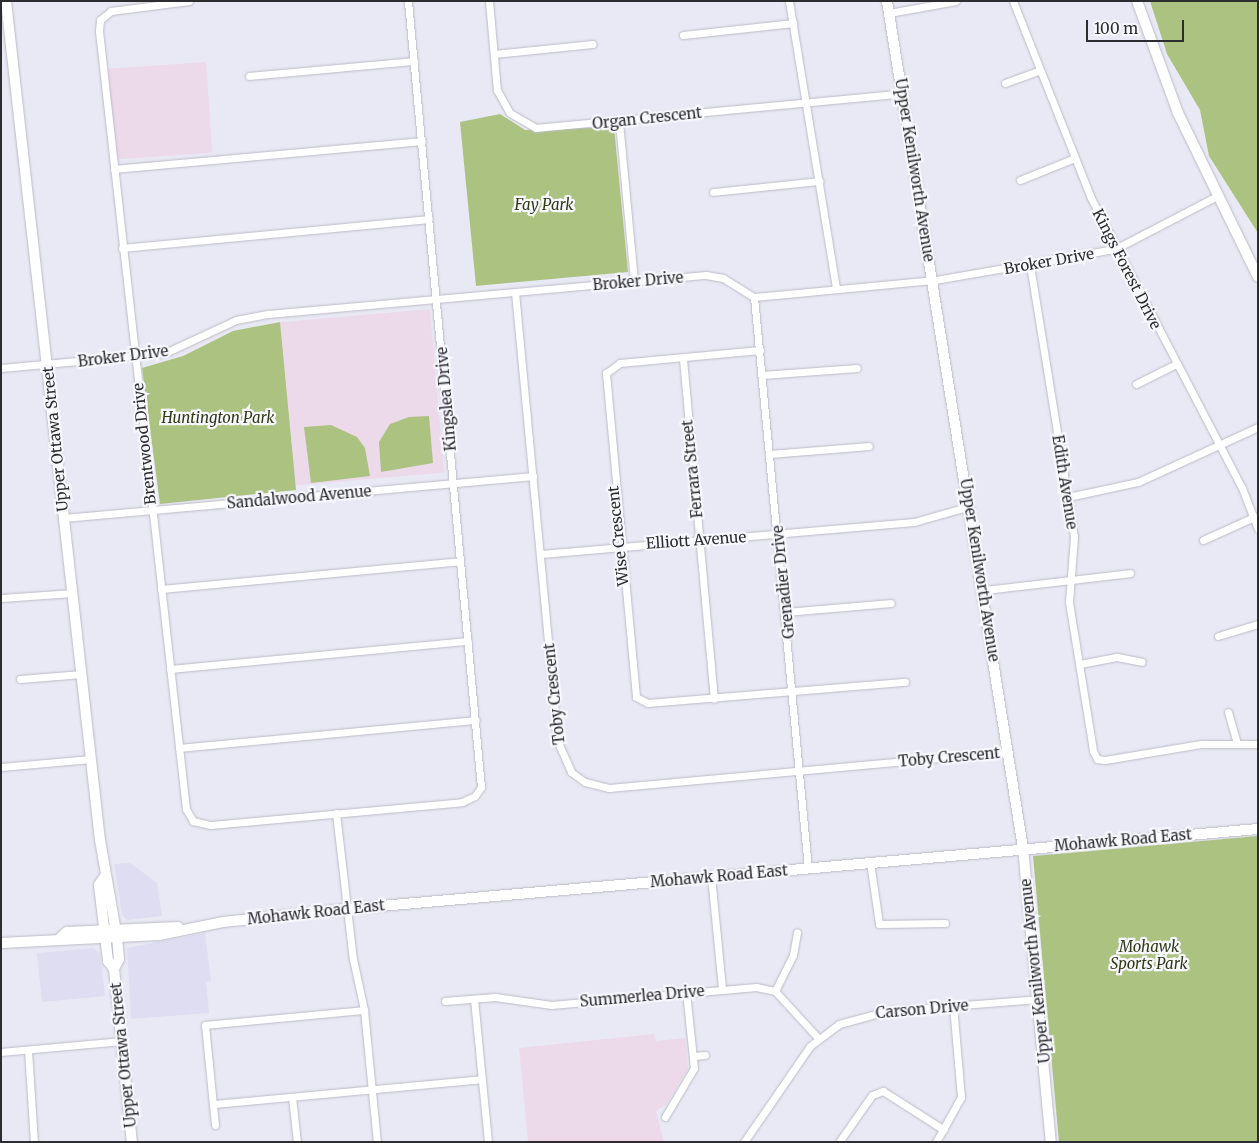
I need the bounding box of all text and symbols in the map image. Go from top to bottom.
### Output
scale bar [1089,10,1186,42]
text: 100 m [1094,19,1138,38]
street label: Upper Kenilworth Avenue [892,77,938,263]
street label: Organ Crescent [591,103,703,133]
park label: Fay Park [514,196,574,214]
street label: Kings Forest Drive [1089,206,1165,332]
street label: Broker Drive [1003,244,1095,278]
street label: Broker Drive [592,268,684,294]
street label: Broker Drive [77,342,169,370]
street label: Kingslea Drive [432,346,460,452]
street label: Upper Ottawa Street [38,365,72,513]
street label: Brentwood Drive [129,382,159,506]
park label: Huntington Park [161,409,275,427]
street label: Ferrara Street [678,419,706,519]
street label: Edith Avenue [1049,434,1081,530]
street label: Upper Kenilworth Avenue [957,477,1003,663]
street label: Sandalwood Avenue [226,482,372,512]
street label: Wise Crescent [604,485,632,587]
street label: Grenadier Drive [768,524,798,640]
street label: Elliott Avenue [645,528,747,552]
street label: Toby Crescent [540,642,568,746]
street label: Toby Crescent [897,744,1001,770]
street label: Mohawk Road East [1053,825,1193,855]
street label: Mohawk Road East [649,861,789,891]
street label: Upper Kenilworth Avenue [1016,878,1054,1064]
street label: Mohawk Road East [246,896,386,928]
park label: Mohawk Sports Park [1110,937,1188,972]
street label: Upper Ottawa Street [106,981,140,1129]
street label: Summerlea Drive [579,982,705,1010]
street label: Carson Drive [875,996,969,1022]

